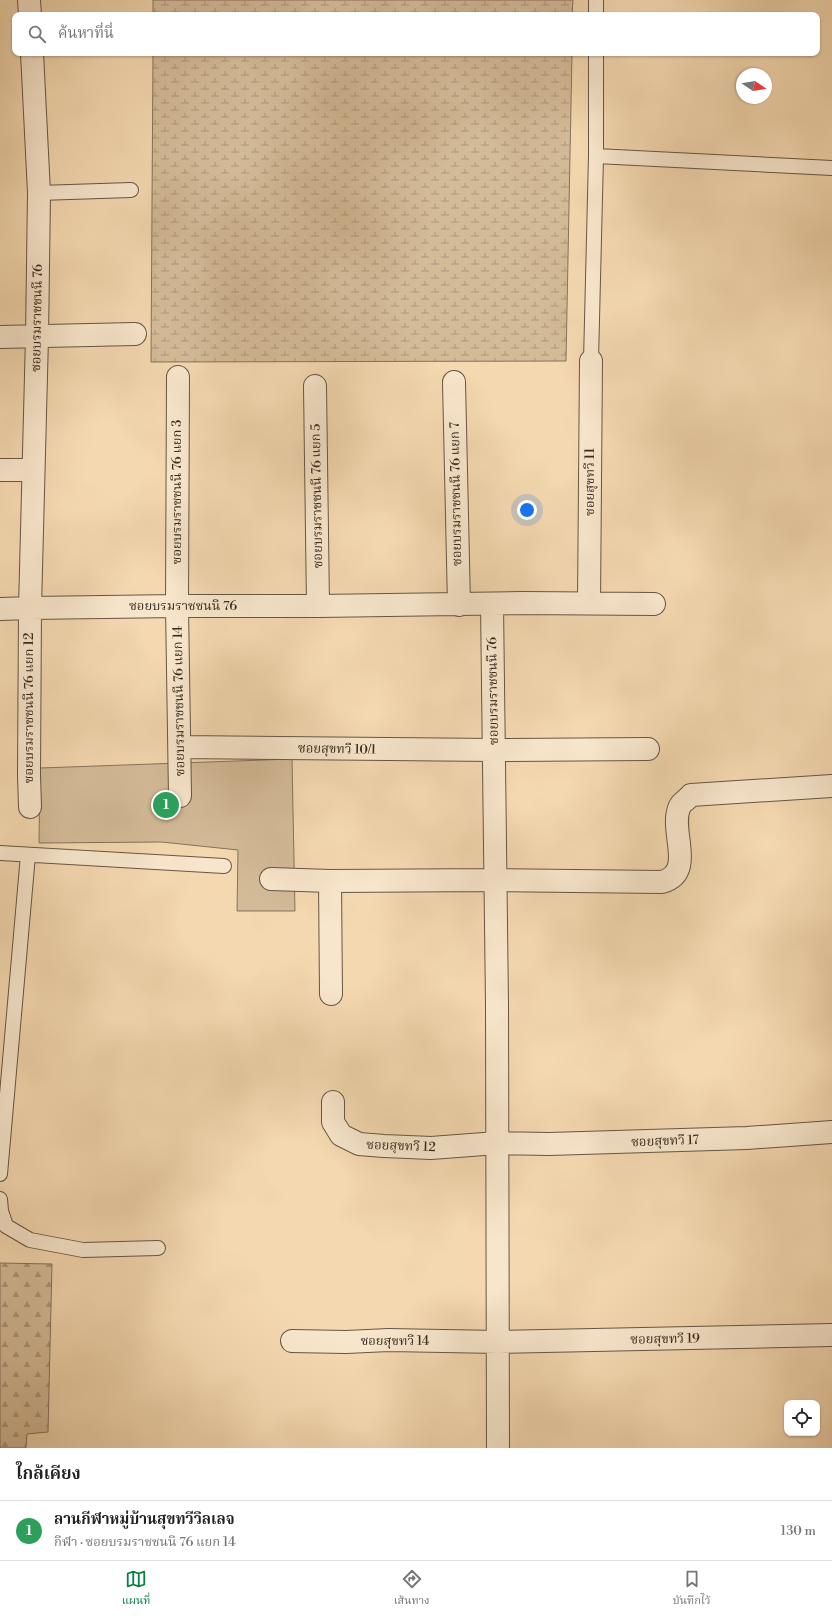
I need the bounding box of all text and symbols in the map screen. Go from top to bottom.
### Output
search box [12,12,820,56]
icon: search [26,23,48,45]
text: ค้นหาที่นี่ [58,24,114,43]
north arrow [736,68,772,104]
street label: ซอยบรมราชชนนี 76 [28,264,46,372]
street label: ซอยบรมราชชนนี 76 แยก 3 [169,420,185,564]
street label: ซอยบรมราชชนนี 76 แยก 7 [447,421,465,566]
street label: ซอยบรมราชชนนี 76 แยก 5 [308,423,326,569]
street label: ซอยสุขทวี 11 [582,448,598,516]
your location [517,500,537,520]
street label: ซอยบรมราชชนนี 76 [129,598,237,614]
street label: ซอยบรมราชชนนี 76 แยก 14 [170,625,188,776]
street label: ซอยบรมราชชนนี 76 แยก 12 [21,633,37,783]
street label: ซอยบรมราชชนนี 76 [484,637,502,745]
street label: ซอยสุขทวี 10/1 [298,740,377,758]
pin: 1 [153,790,179,820]
street label: ซอยสุขทวี 17 [631,1132,700,1150]
street label: ซอยสุขทวี 12 [366,1137,436,1155]
street label: ซอยสุขทวี 19 [630,1330,700,1348]
street label: ซอยสุขทวี 14 [360,1333,430,1349]
map controls [784,1400,820,1436]
button: locate [784,1400,820,1436]
text: ใกล้เคียง [16,1463,81,1485]
text: ลานกีฬาหมู่บ้านสุขทวีวิลเลจ [54,1510,235,1529]
text: 1 [26,1523,32,1539]
text: 130 m [781,1523,816,1539]
text: กีฬา · ซอยบรมราชชนนี 76 แยก 14 [54,1534,236,1550]
tab: แผนที่ [122,1568,150,1610]
tab: เส้นทาง [394,1568,430,1610]
tab: บันทึกไว้ [673,1568,710,1610]

